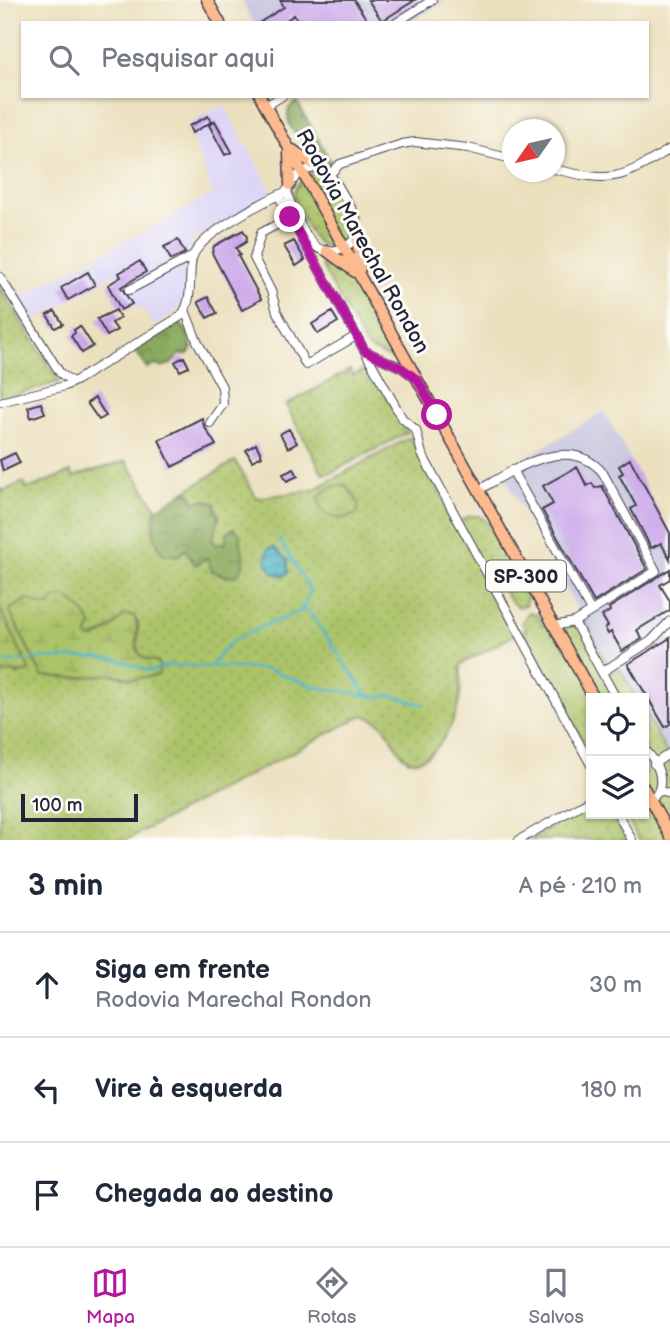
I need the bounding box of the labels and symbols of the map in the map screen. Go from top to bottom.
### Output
north arrow [502,119,565,182]
street label: Rodovia Marechal Rondon [290,125,435,358]
route end [274,201,305,232]
route start [421,399,452,430]
road number: SP-300 [486,561,566,592]
scale bar [21,791,138,823]

